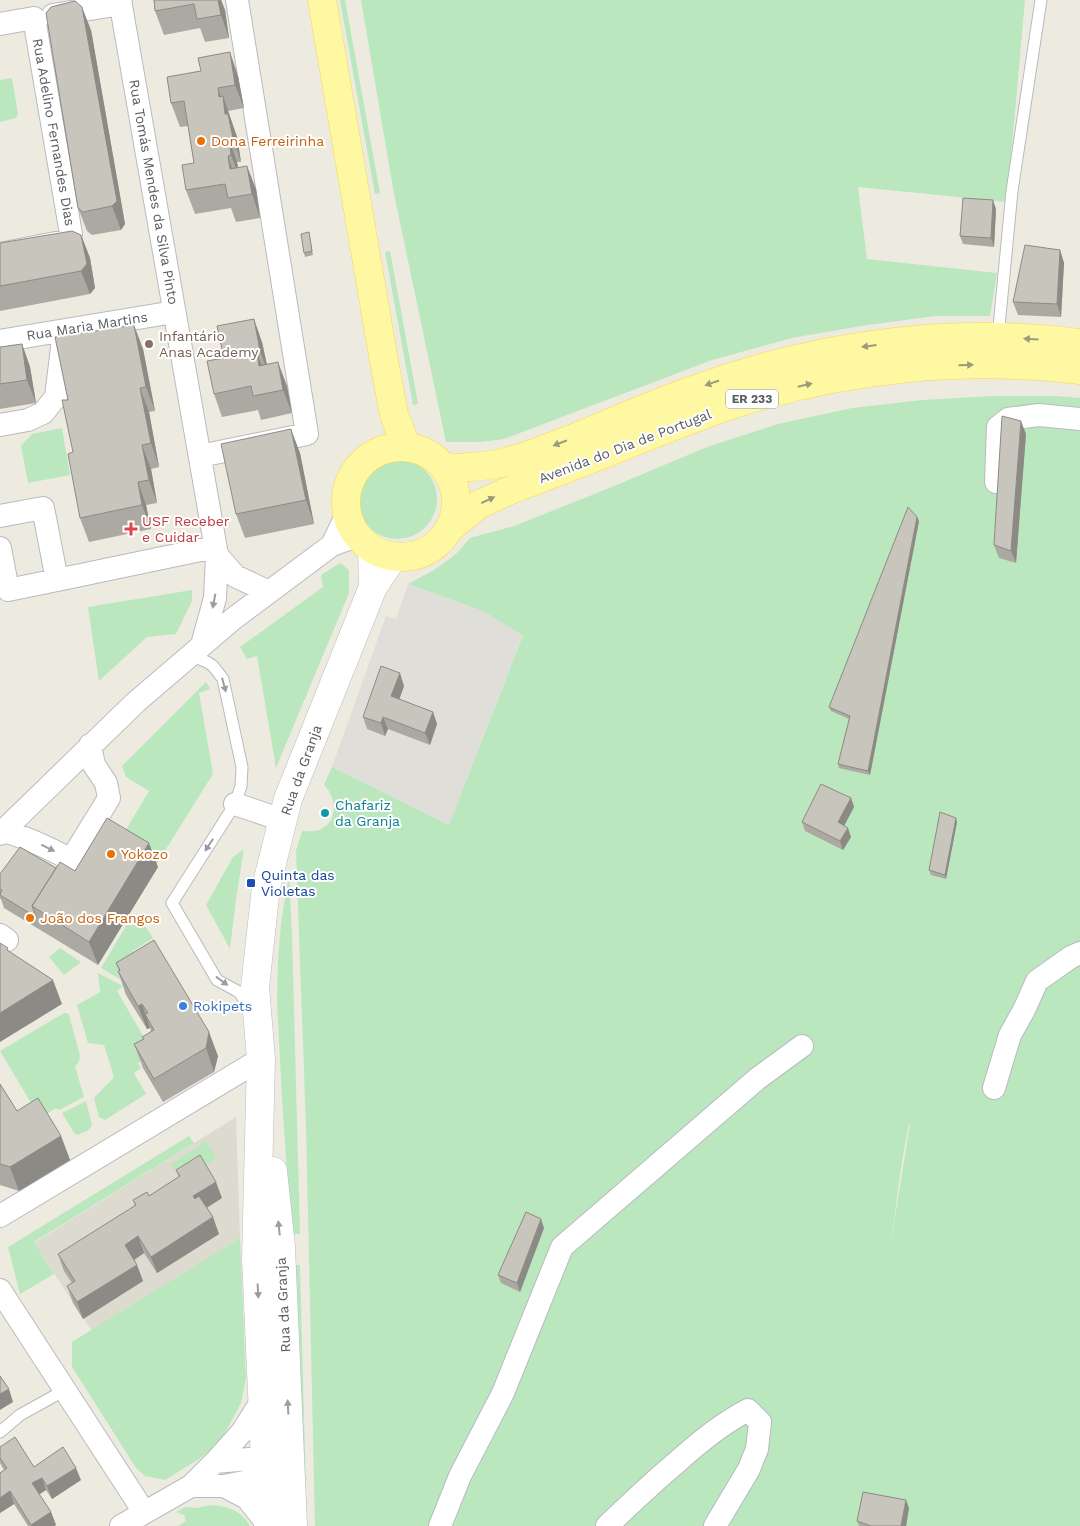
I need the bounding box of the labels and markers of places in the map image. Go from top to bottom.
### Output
place label: Dona Ferreirinha [211,133,324,149]
marker: Dona Ferreirinha [195,135,207,147]
place label: Infantário Anas Academy [159,328,259,360]
marker: Infantário Anas Academy [143,338,155,350]
place label: USF Receber e Cuidar [142,513,230,545]
marker: USF Receber e Cuidar [124,522,138,536]
place label: Chafariz da Granja [335,797,400,829]
marker: Chafariz da Granja [319,807,331,819]
place label: Yokozo [121,846,168,862]
marker: Yokozo [105,848,117,860]
place label: Quinta das Violetas [261,867,335,899]
marker: Quinta das Violetas [245,877,257,889]
place label: João dos Frangos [40,910,160,926]
marker: João dos Frangos [24,912,36,924]
place label: Rokipets [193,998,252,1014]
marker: Rokipets [177,1000,189,1012]

